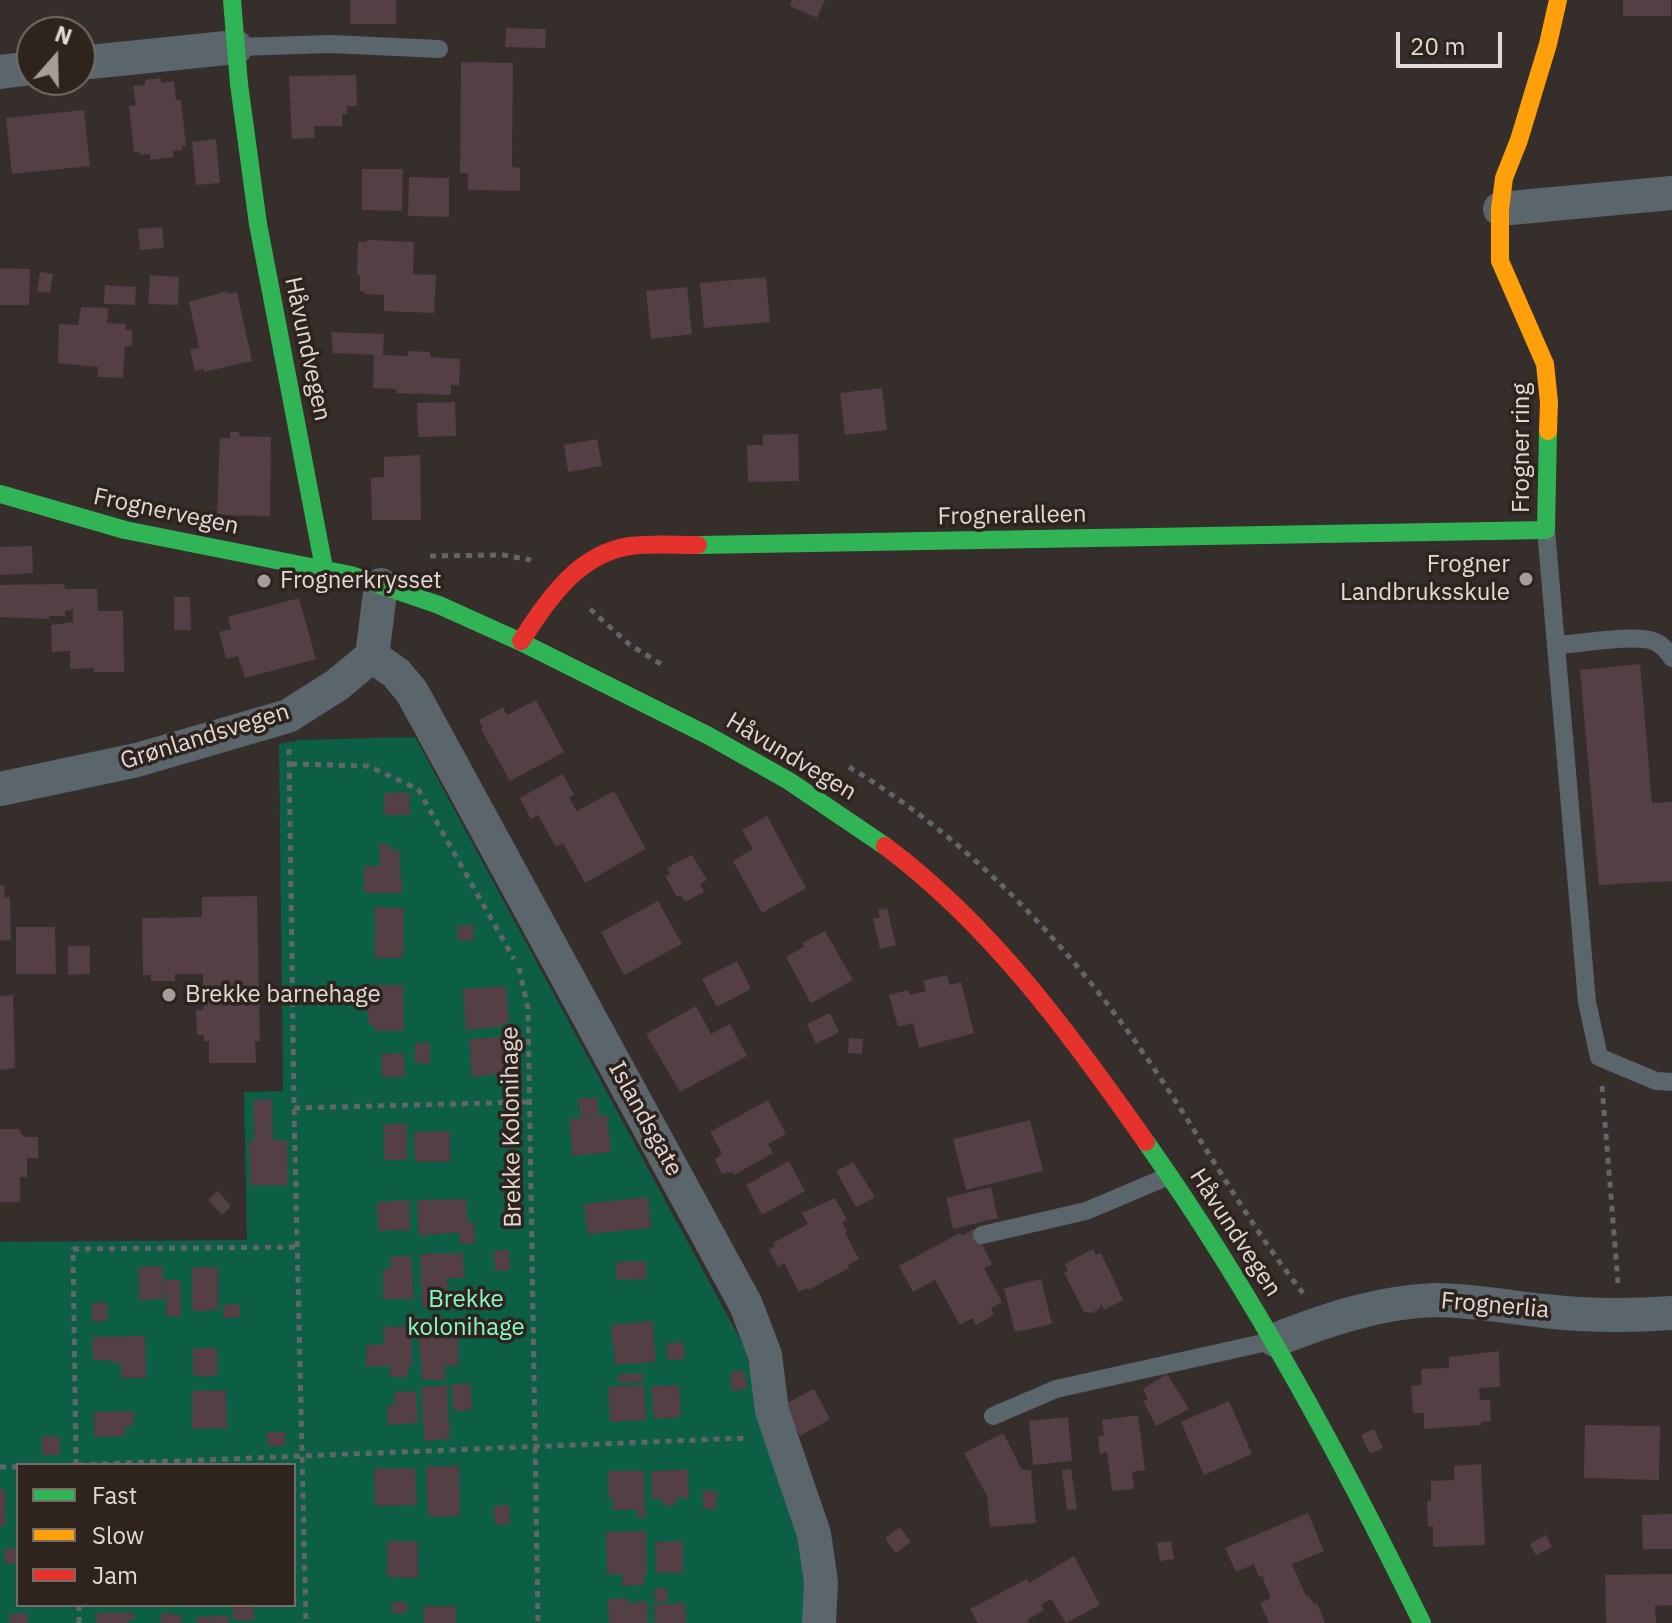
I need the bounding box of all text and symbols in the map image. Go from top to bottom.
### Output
north arrow [16,16,96,96]
scale bar [1400,16,1506,66]
text: N [51,19,76,51]
text: 20 m [1410,30,1465,62]
street label: Håvundvegen [278,274,336,424]
street label: Frogner ring [1508,383,1536,513]
street label: Frognervegen [91,483,241,541]
street label: Frogneralleen [937,500,1087,532]
place label: Frogner Landbruksskule [1340,551,1510,607]
place label: Frognerkrysset [280,567,442,595]
marker: Frogner Landbruksskule [1517,570,1535,588]
marker: Frognerkrysset [255,572,273,590]
street label: Grønlandsvegen [117,698,293,776]
street label: Håvundvegen [721,707,861,807]
place label: Brekke barnehage [185,981,381,1009]
marker: Brekke barnehage [160,986,178,1004]
street label: Brekke Kolonihage [496,1026,528,1228]
street label: Islandsgate [602,1057,688,1181]
street label: Håvundvegen [1183,1164,1287,1302]
park label: Brekke kolonihage [407,1286,525,1342]
street label: Frognerlia [1440,1287,1550,1325]
legend [16,1463,296,1607]
text: Fast [92,1479,137,1511]
text: Slow [92,1519,144,1551]
text: Jam [92,1559,138,1591]

